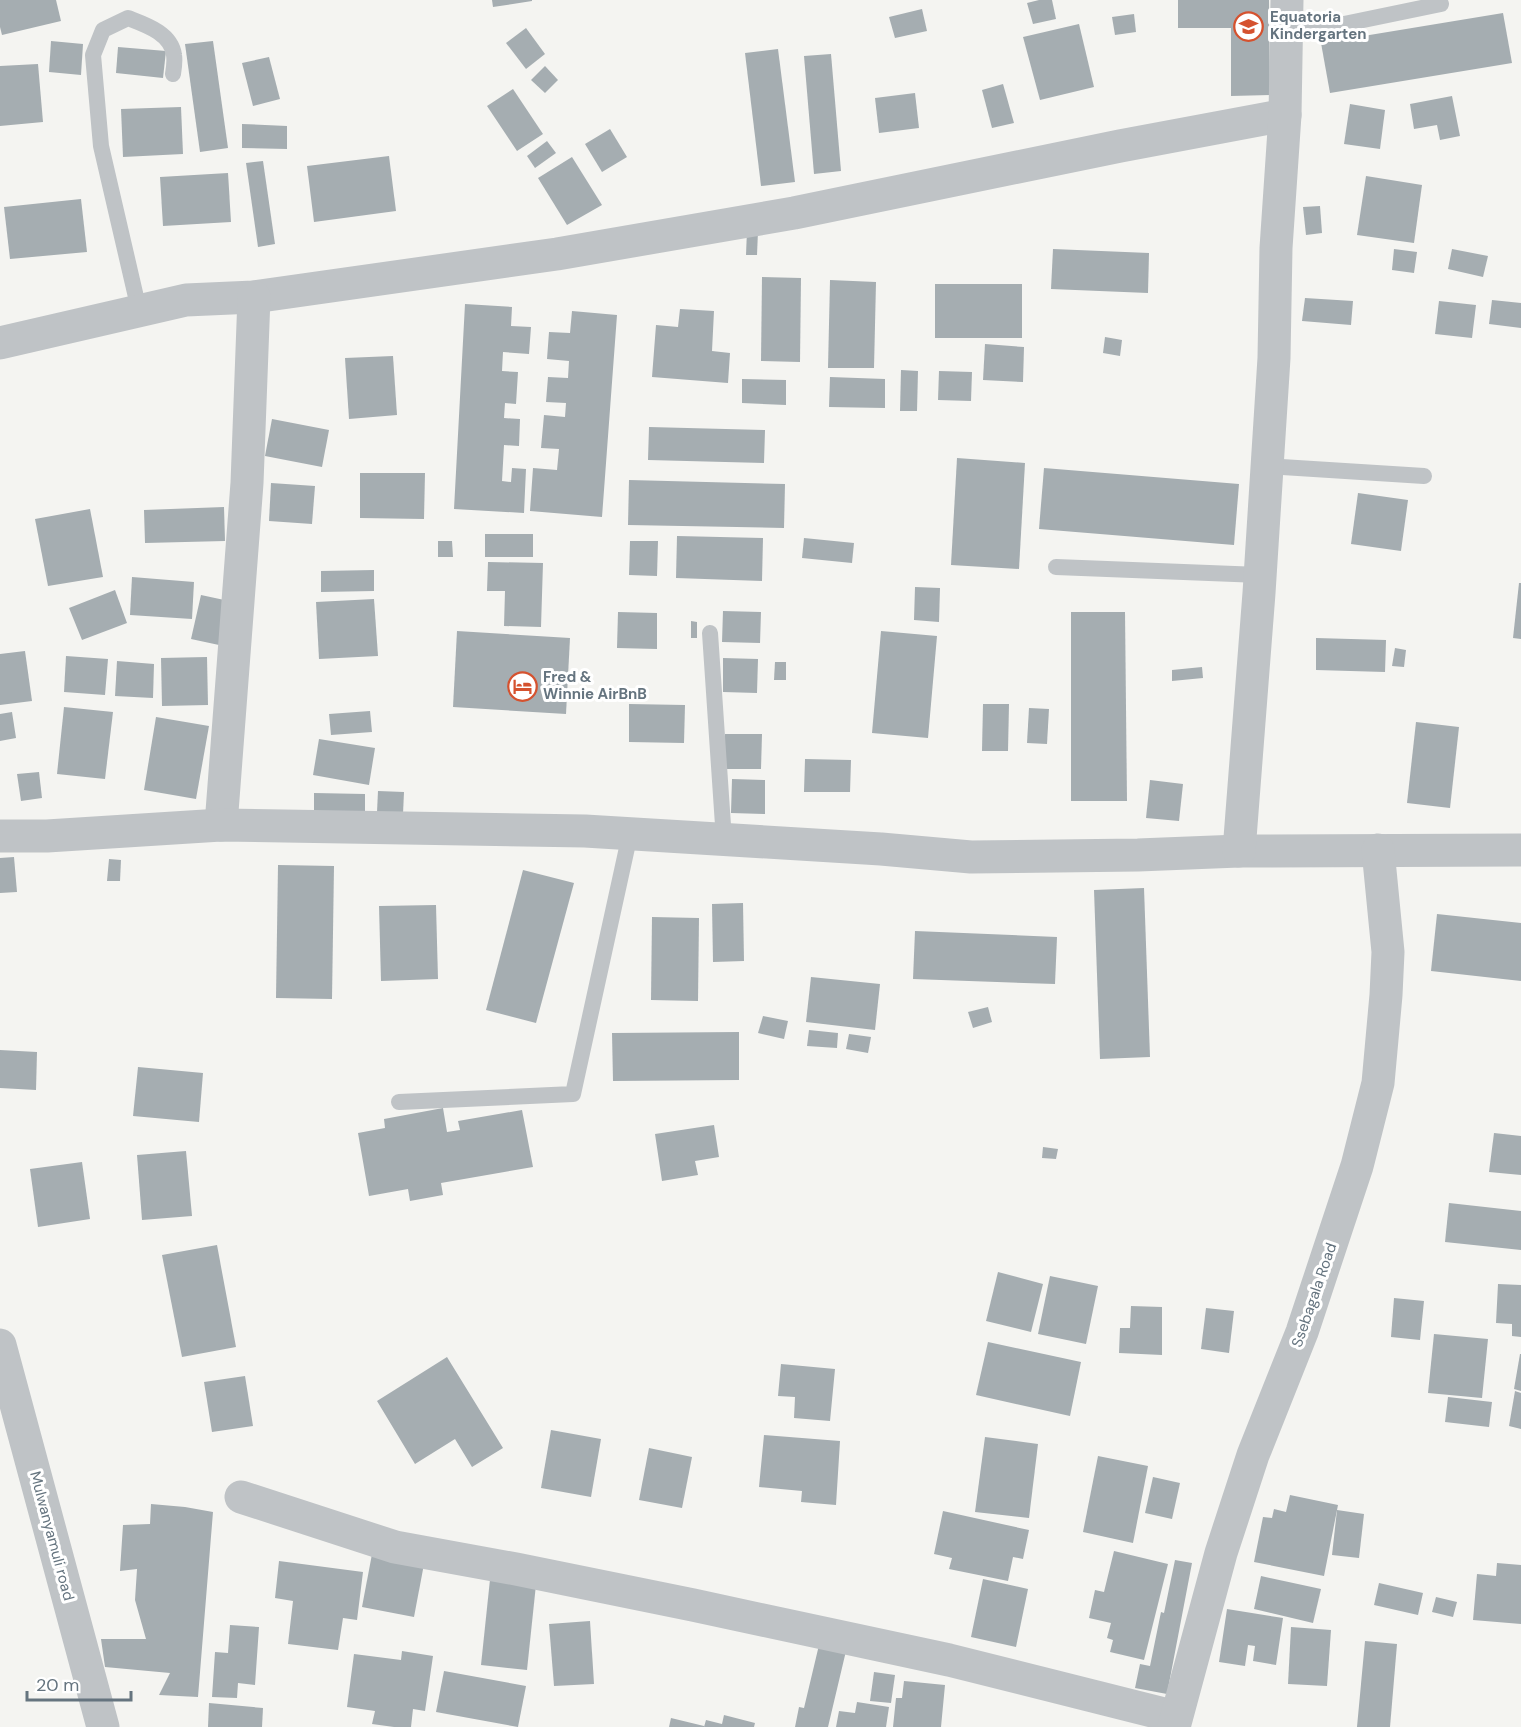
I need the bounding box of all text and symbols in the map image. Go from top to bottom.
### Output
place label: Equatoria Kindergarten [1270,7,1366,44]
school or university icon: Equatoria Kindergarten [1233,10,1265,42]
place label: Fred & Winnie AirBnB [543,667,647,704]
hotel icon: Fred & Winnie AirBnB [506,670,538,702]
street label: Ssebagala Road [1287,1240,1341,1350]
street label: Mulwanyamuli road [25,1469,79,1603]
scale bar [27,1664,130,1702]
text: 20 m [36,1673,79,1697]

